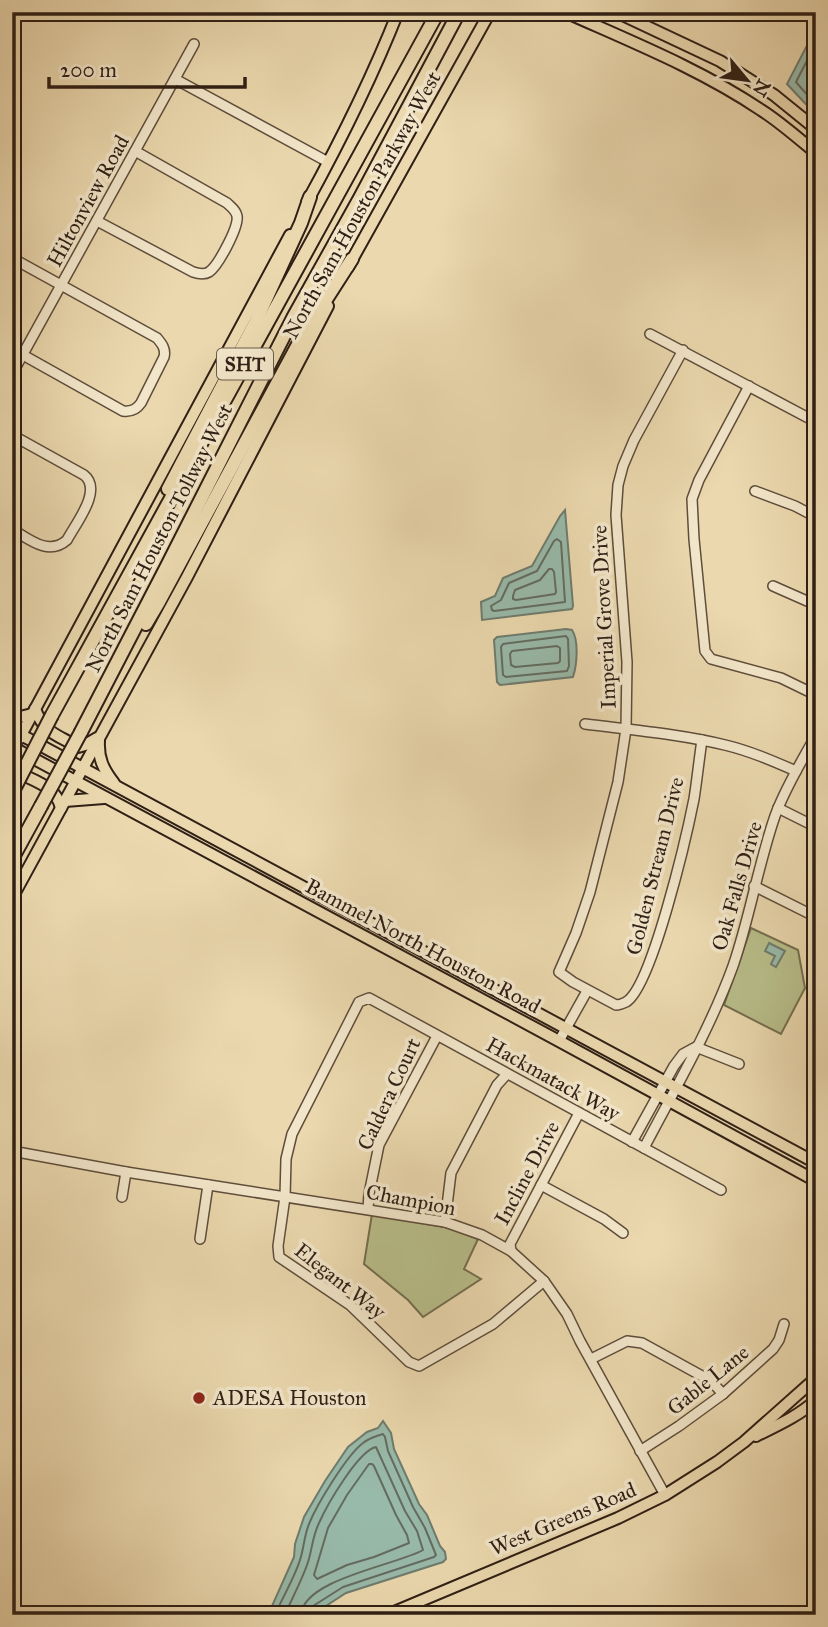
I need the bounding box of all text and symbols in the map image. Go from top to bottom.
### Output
scale bar [49,46,245,90]
north arrow [712,46,782,116]
text: 200 m [60,57,117,83]
street label: North Sam Houston Parkway West [277,66,447,343]
text: N [747,75,775,101]
street label: Hiltonview Road [41,130,135,271]
road number: SHT [217,348,273,380]
street label: North Sam Houston Tollway West [80,399,239,677]
street label: Imperial Grove Drive [586,524,622,710]
street label: Golden Stream Drive [620,774,690,958]
street label: Oak Falls Drive [706,818,768,954]
street label: Bammel North Houston Road [301,873,546,1019]
street label: Hackmatack Way [482,1032,625,1127]
street label: Caldera Court [352,1033,427,1154]
street label: Incline Drive [489,1116,565,1229]
street label: Champion [364,1179,458,1221]
street label: Elegant Way [289,1237,392,1325]
street label: Gable Lane [662,1339,754,1421]
place label: ADESA Houston [212,1385,366,1411]
marker: ADESA Houston [191,1390,207,1406]
street label: West Greens Road [486,1476,640,1562]

